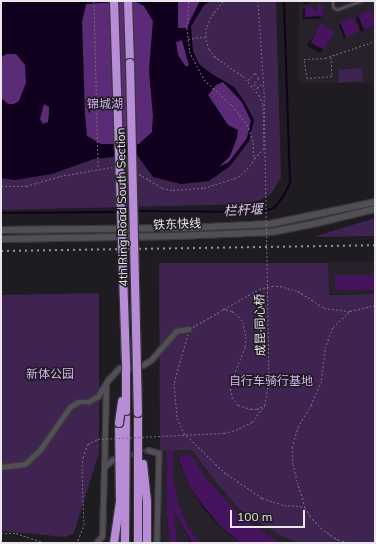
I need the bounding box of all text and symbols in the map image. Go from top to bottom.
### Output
park label: 锦城湖 [87,97,123,111]
street label: 4th Ring Road South Section [113,127,131,287]
water label: 栏杆堰 [223,201,263,219]
street label: 铁东快线 [153,216,201,232]
street label: 成昆·同心桥 [252,293,268,357]
park label: 新体公园 [26,367,74,381]
park label: 自行车骑行基地 [229,374,313,388]
scale bar [232,502,307,528]
text: 100 m [237,509,272,524]

